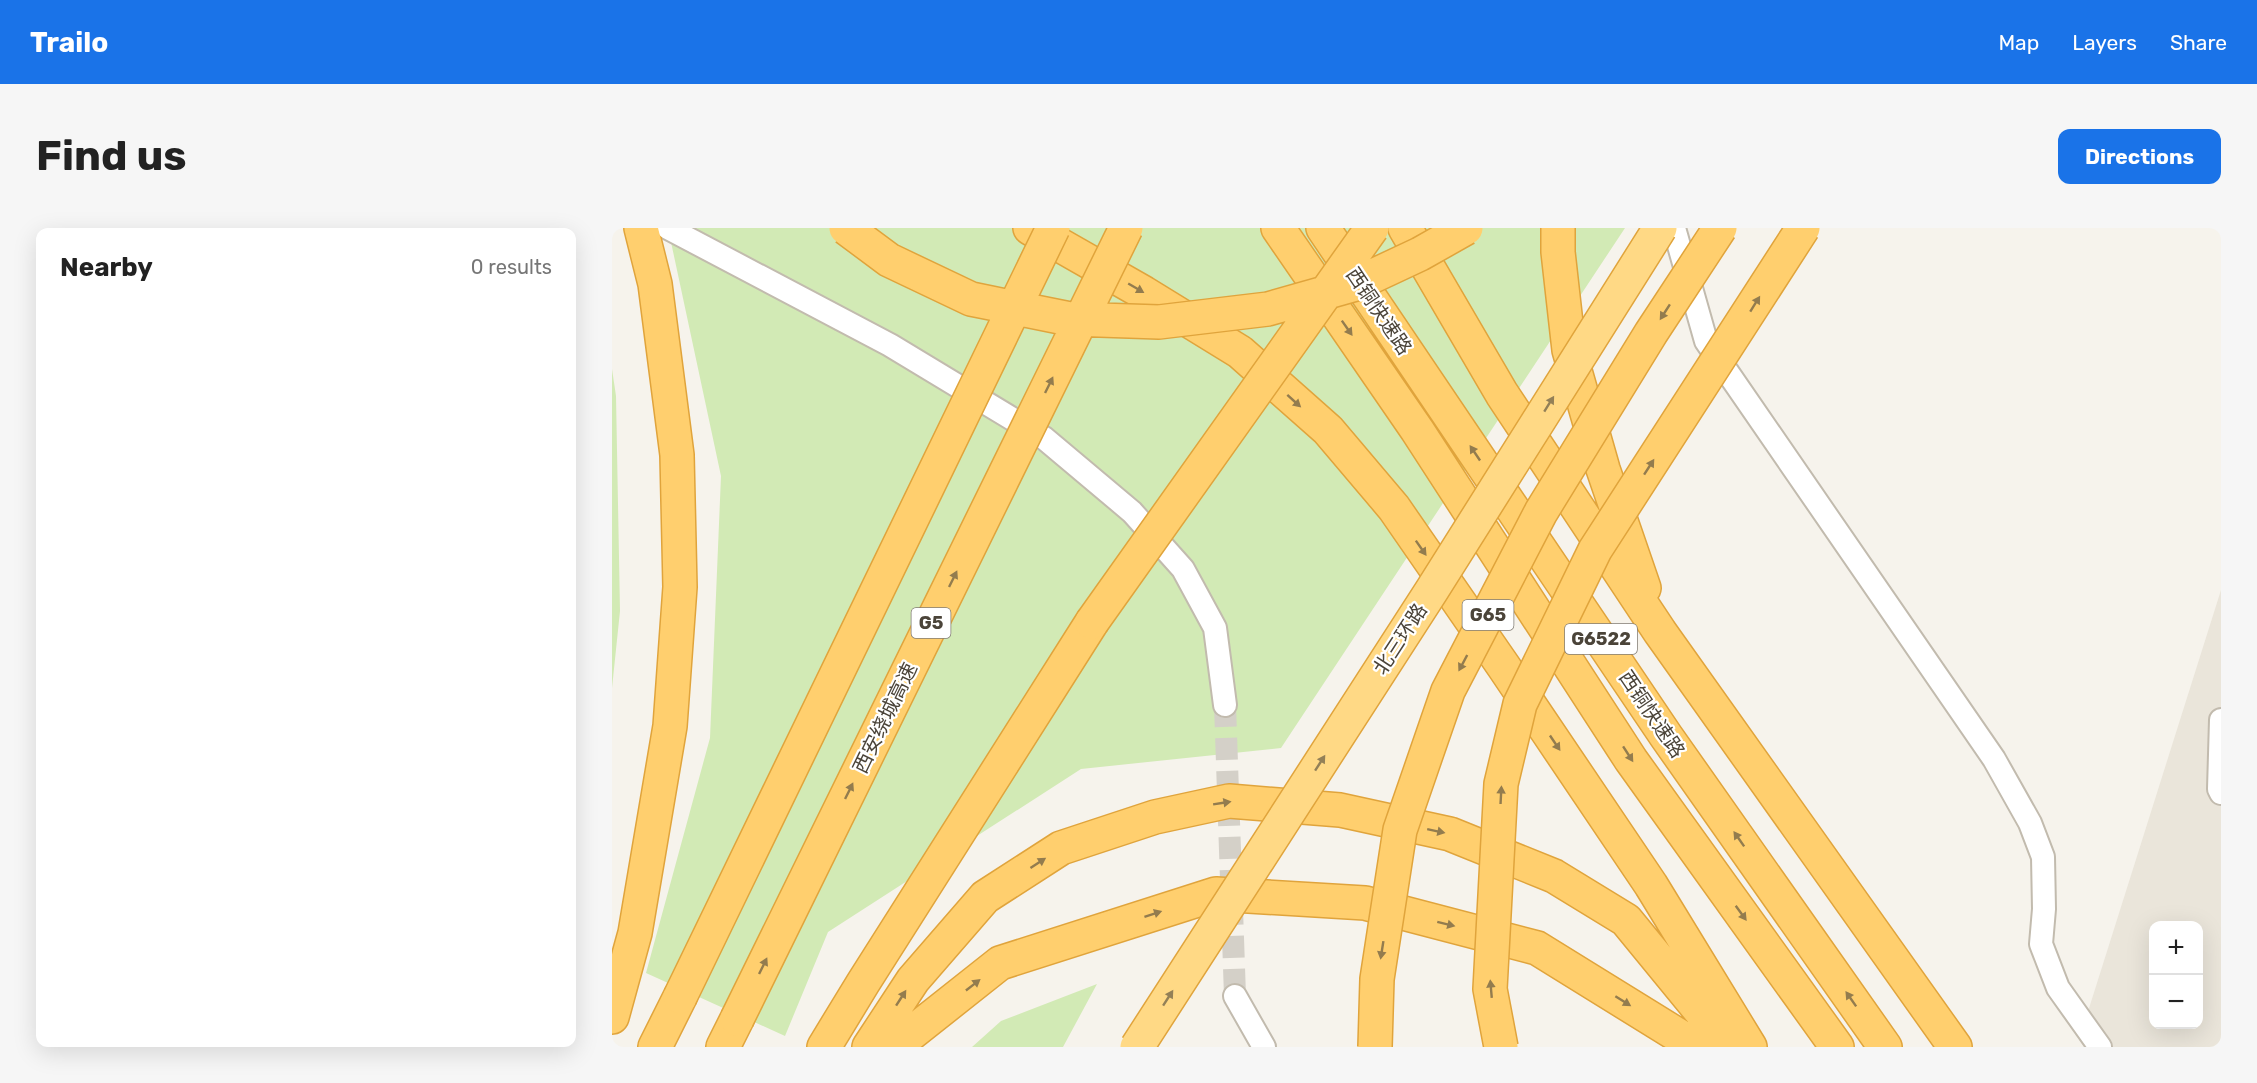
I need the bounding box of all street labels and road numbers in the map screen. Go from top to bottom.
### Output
street label: 西铜快速路 [1341,263,1417,359]
street label: 北三环路 [1368,599,1432,679]
road number: G65 [1462,600,1514,630]
road number: G5 [912,608,950,638]
road number: G6522 [1565,624,1637,654]
street label: 西安绕城高速 [848,659,922,777]
street label: 西铜快速路 [1614,666,1690,762]

